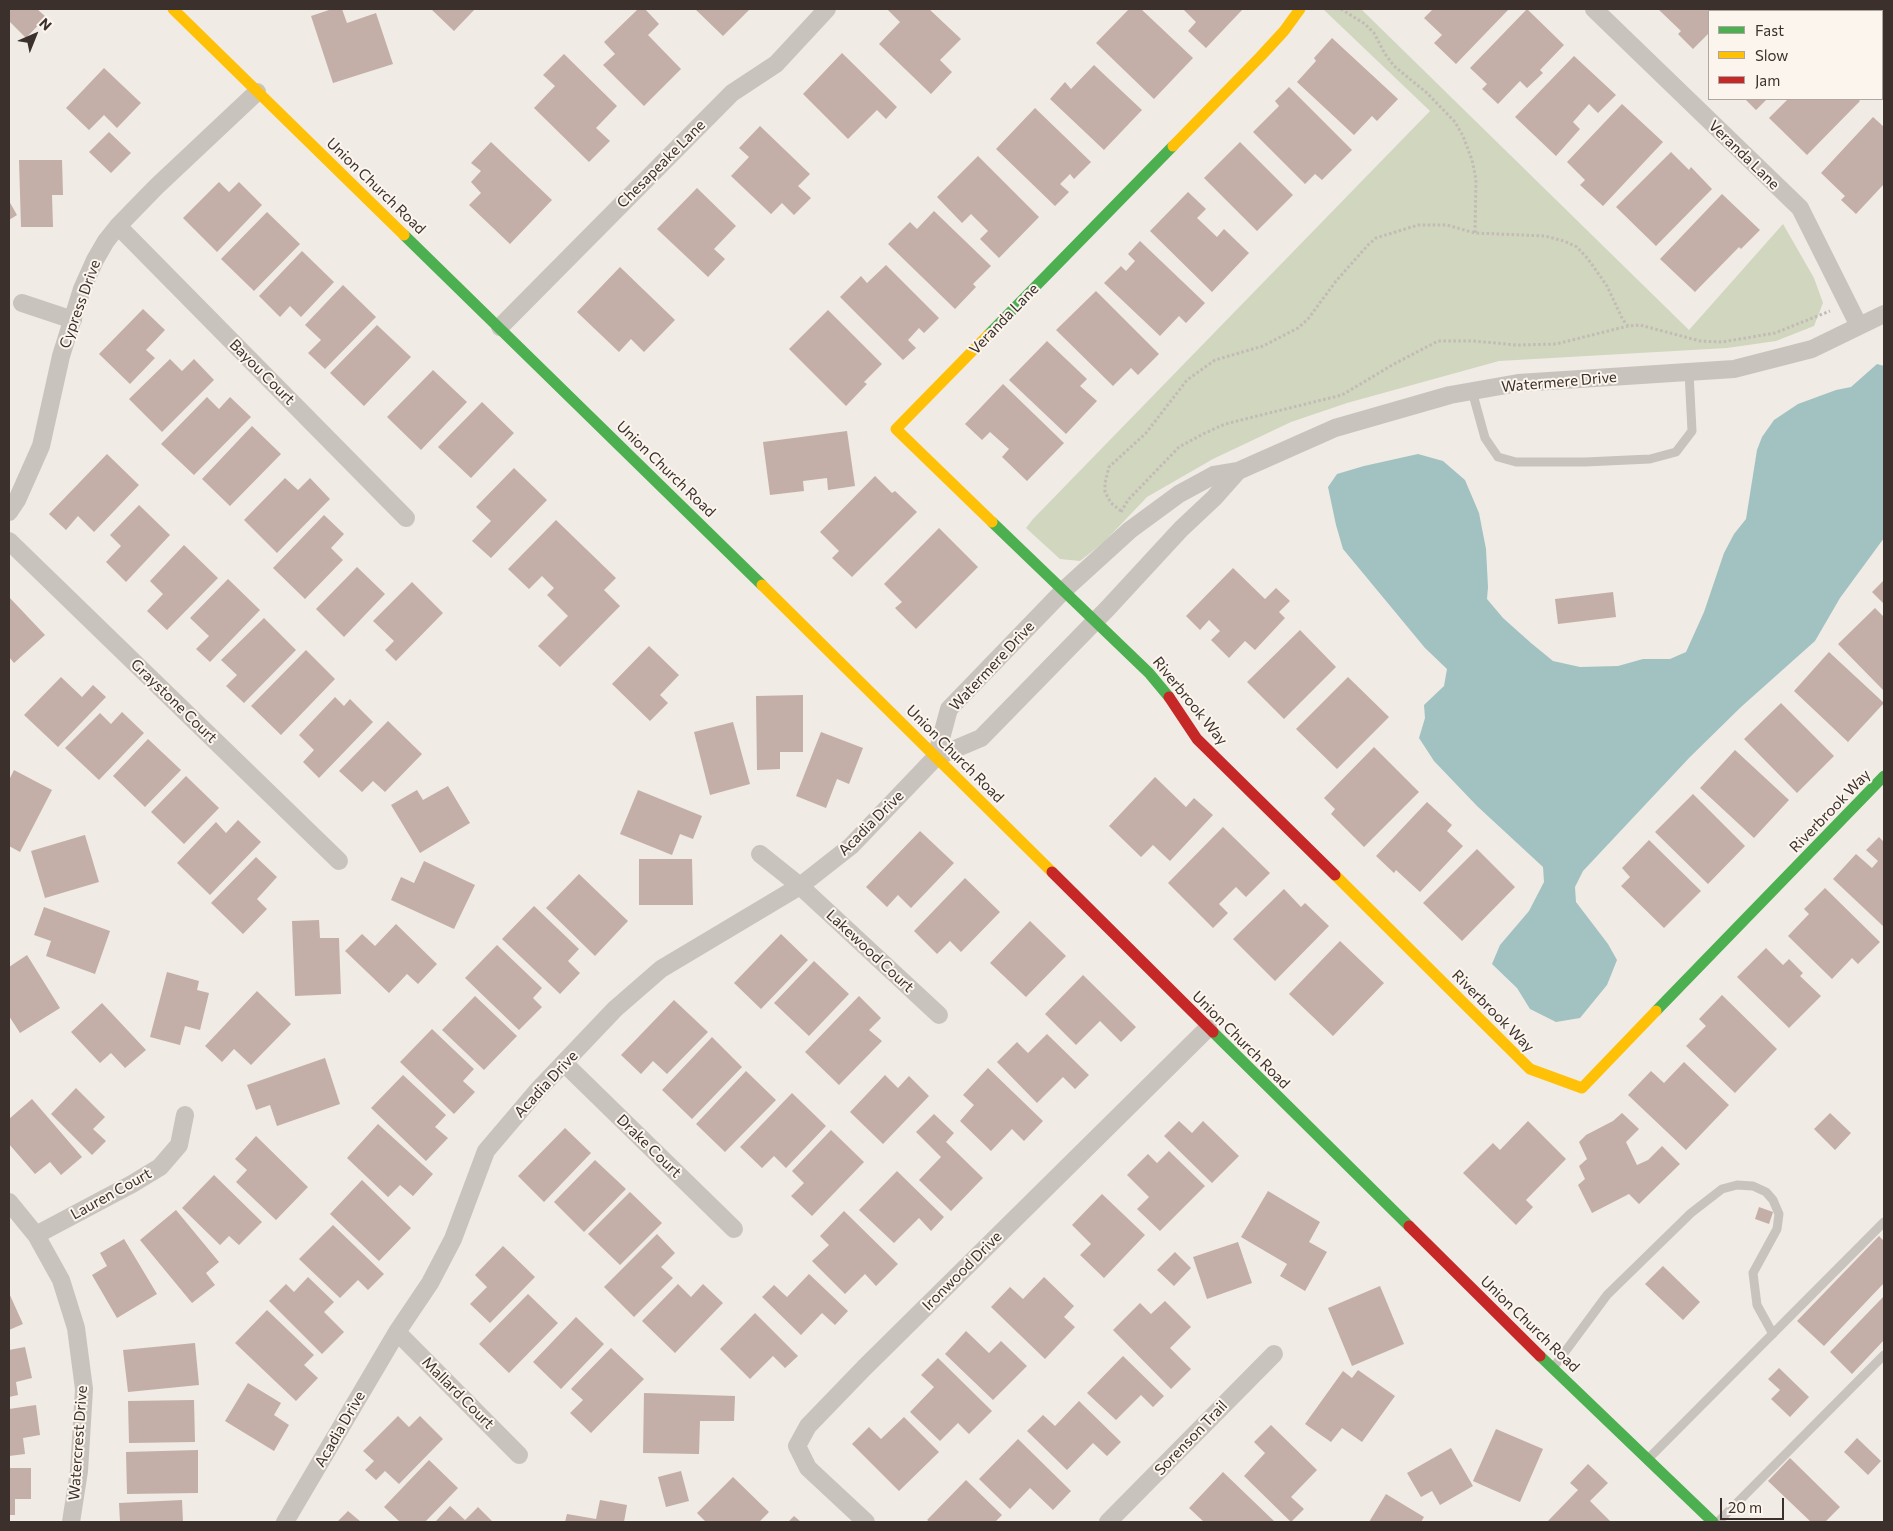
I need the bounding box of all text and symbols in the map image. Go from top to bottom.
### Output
north arrow [10,10,60,60]
legend [1708,10,1883,100]
text: N [36,14,55,34]
text: Fast [1755,21,1784,39]
text: Slow [1755,46,1788,64]
text: Jam [1755,71,1780,89]
street label: Chesapeake Lane [613,116,709,212]
street label: Veranda Lane [1705,117,1783,193]
street label: Union Church Road [323,134,429,238]
street label: Cypress Drive [56,257,104,351]
street label: Veranda Lane [966,280,1042,358]
street label: Bayou Court [226,336,298,408]
street label: Watermere Drive [1500,368,1618,396]
street label: Union Church Road [613,417,719,521]
street label: Watermere Drive [946,617,1038,715]
street label: Riverbrook Way [1149,653,1231,749]
street label: Graystone Court [127,655,221,747]
street label: Union Church Road [902,701,1008,807]
street label: Riverbrook Way [1786,766,1874,856]
street label: Acadia Drive [835,787,907,859]
street label: Lakewood Court [823,906,917,996]
street label: Riverbrook Way [1448,966,1538,1056]
street label: Union Church Road [1188,987,1294,1093]
street label: Acadia Drive [511,1047,581,1121]
street label: Drake Court [613,1111,685,1181]
street label: Lauren Court [67,1164,155,1224]
street label: Ironwood Drive [919,1228,1005,1314]
street label: Union Church Road [1477,1272,1583,1376]
street label: Mallard Court [418,1353,498,1433]
street label: Watercrest Drive [65,1385,91,1501]
street label: Acadia Drive [311,1388,369,1470]
street label: Sorenson Trail [1151,1397,1231,1479]
scale bar [1723,1488,1787,1520]
text: 20 m [1728,1498,1762,1516]

